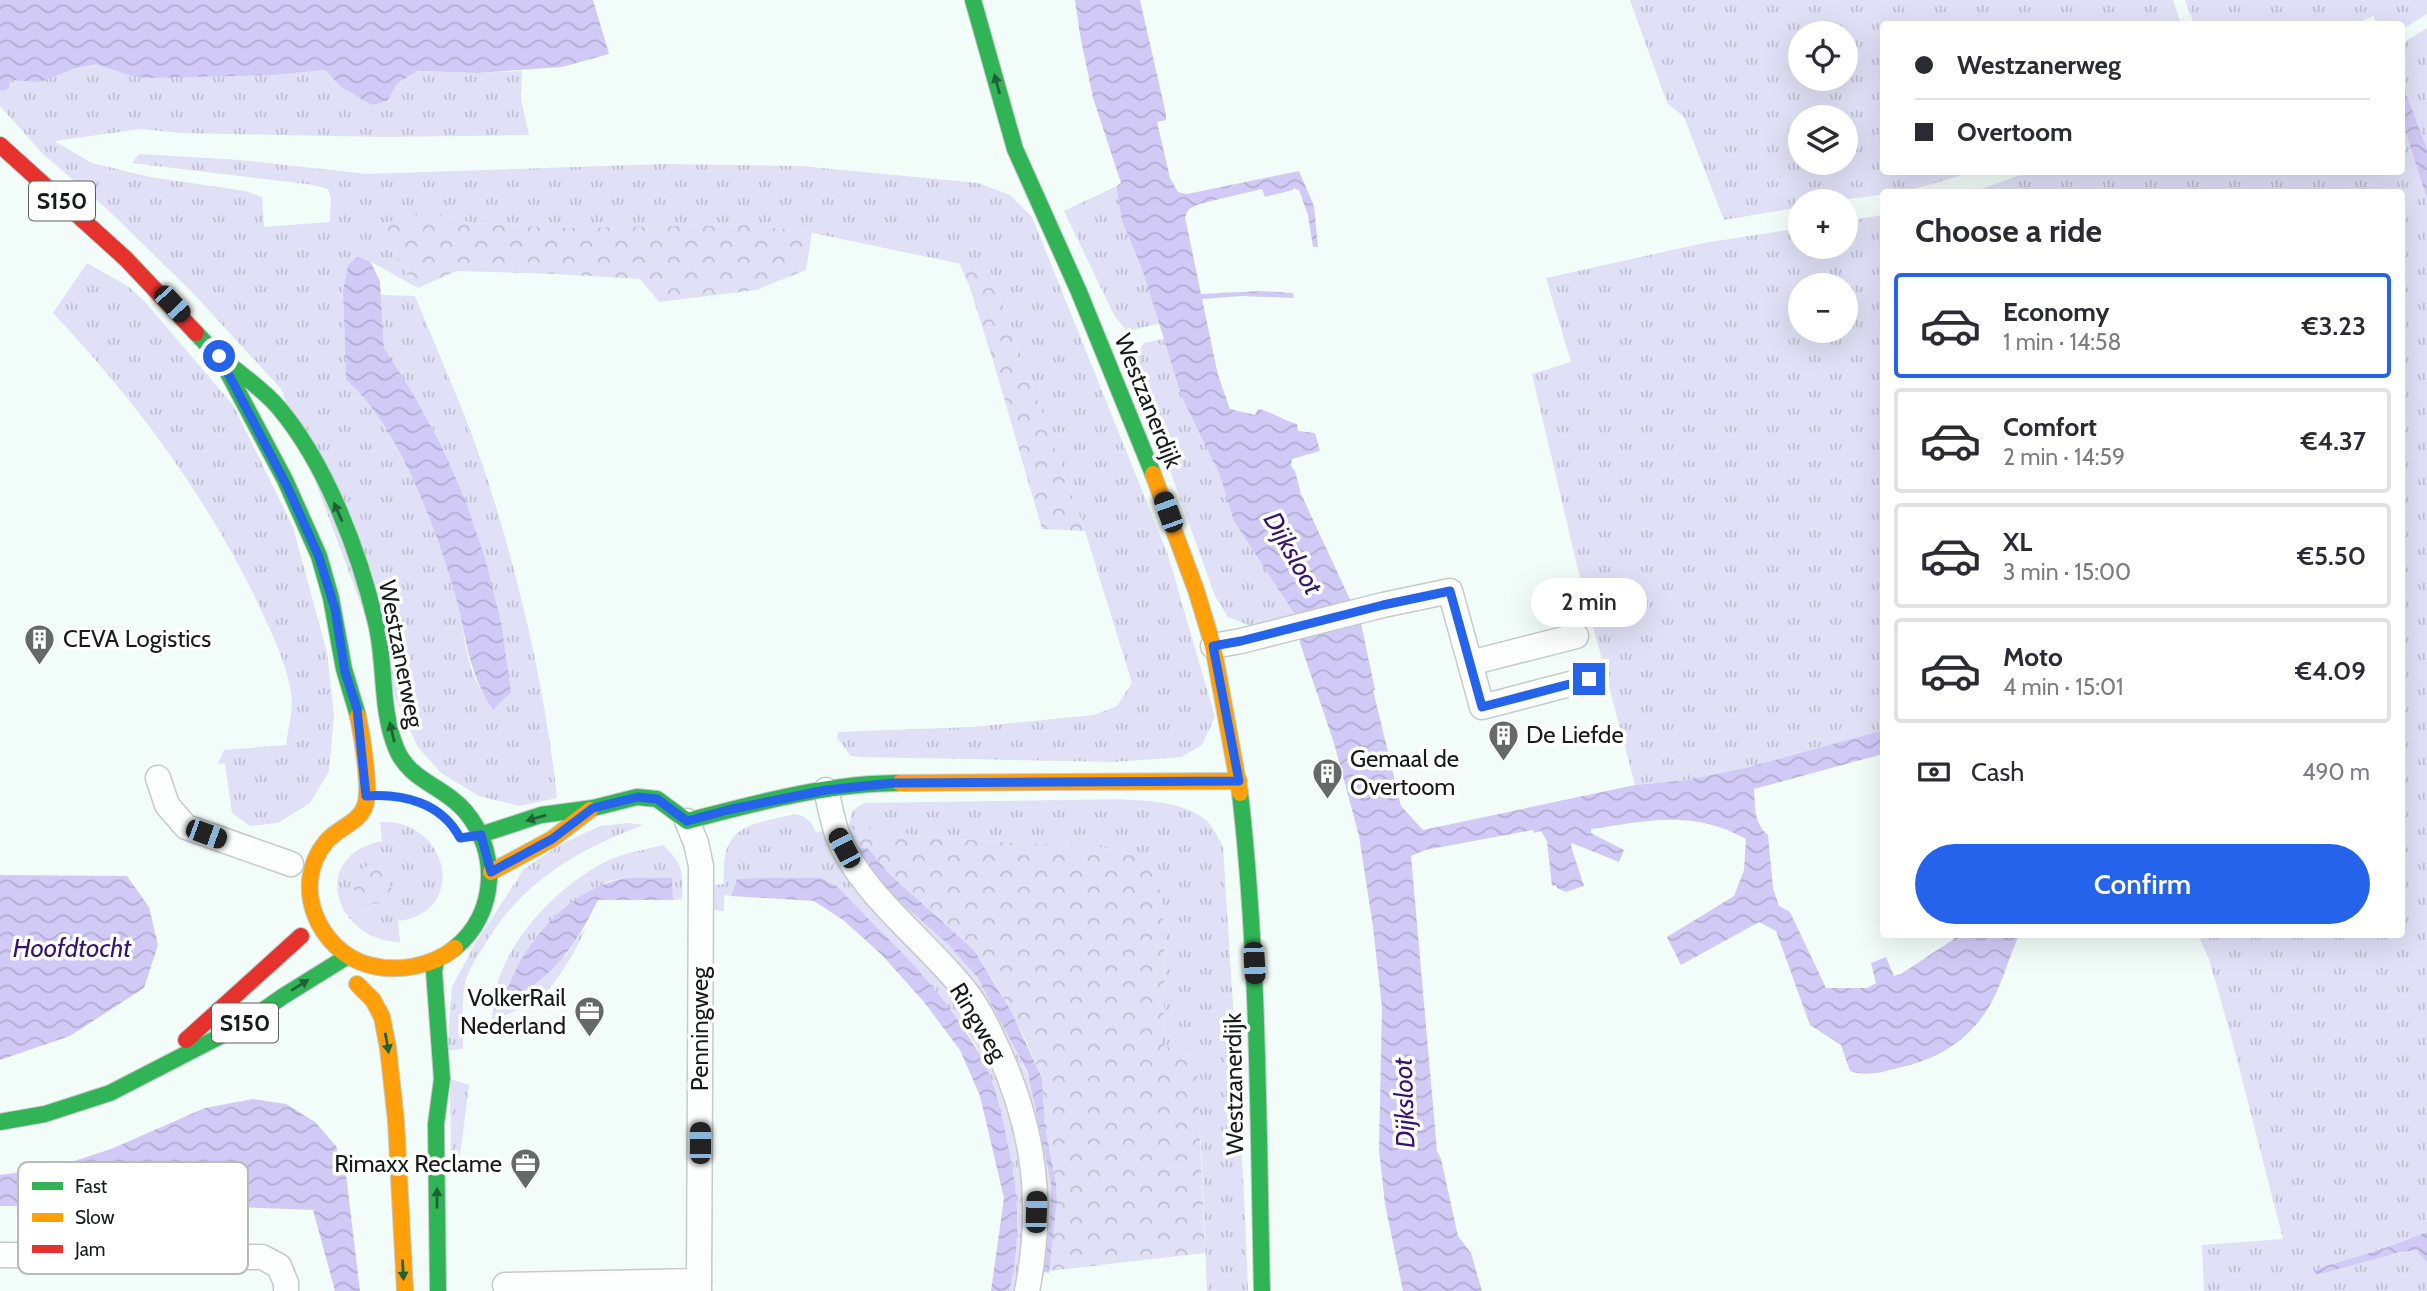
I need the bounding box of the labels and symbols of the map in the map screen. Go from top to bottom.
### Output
one-way arrow [991,72,1002,94]
road number: S150 [29,182,95,220]
car [150,281,195,327]
street label: Westzanerdijk [1108,329,1189,472]
route start [203,340,235,372]
car [1151,489,1186,535]
one-way arrow [332,502,344,522]
water label: Dijksloot [1257,506,1330,601]
street label: Westzanerweg [373,578,430,731]
callout: 2 min [1531,578,1647,626]
building icon: CEVA Logistics [23,622,57,666]
place label: CEVA Logistics [63,624,211,653]
route end [1573,663,1605,695]
building icon: De Liefde [1486,718,1520,762]
place label: De Liefde [1526,720,1624,749]
one-way arrow [386,721,397,743]
place label: Gemaal de Overtoom [1350,744,1459,801]
building icon: Gemaal de Overtoom [1310,756,1344,800]
one-way arrow [525,813,546,823]
car [183,817,230,851]
car [825,825,864,871]
water label: Hoofdtocht [13,932,132,964]
car [1243,941,1266,985]
street label: Penningweg [685,966,714,1091]
street label: Ringweg [944,977,1014,1067]
one-way arrow [290,979,310,992]
place label: VolkerRail Nederland [460,983,566,1040]
office icon: VolkerRail Nederland [572,995,606,1039]
road number: S150 [212,1004,278,1042]
street label: Westzanerdijk [1218,1012,1249,1155]
one-way arrow [382,1032,393,1054]
water label: Dijksloot [1386,1056,1422,1149]
car [690,1122,711,1164]
office icon: Rimaxx Reclame [508,1147,542,1191]
place label: Rimaxx Reclame [334,1149,502,1178]
legend [18,1162,248,1274]
text: Fast [75,1175,108,1198]
one-way arrow [431,1187,443,1209]
car [1025,1191,1048,1233]
text: Slow [75,1206,115,1229]
text: Jam [74,1238,105,1261]
one-way arrow [398,1259,409,1281]

